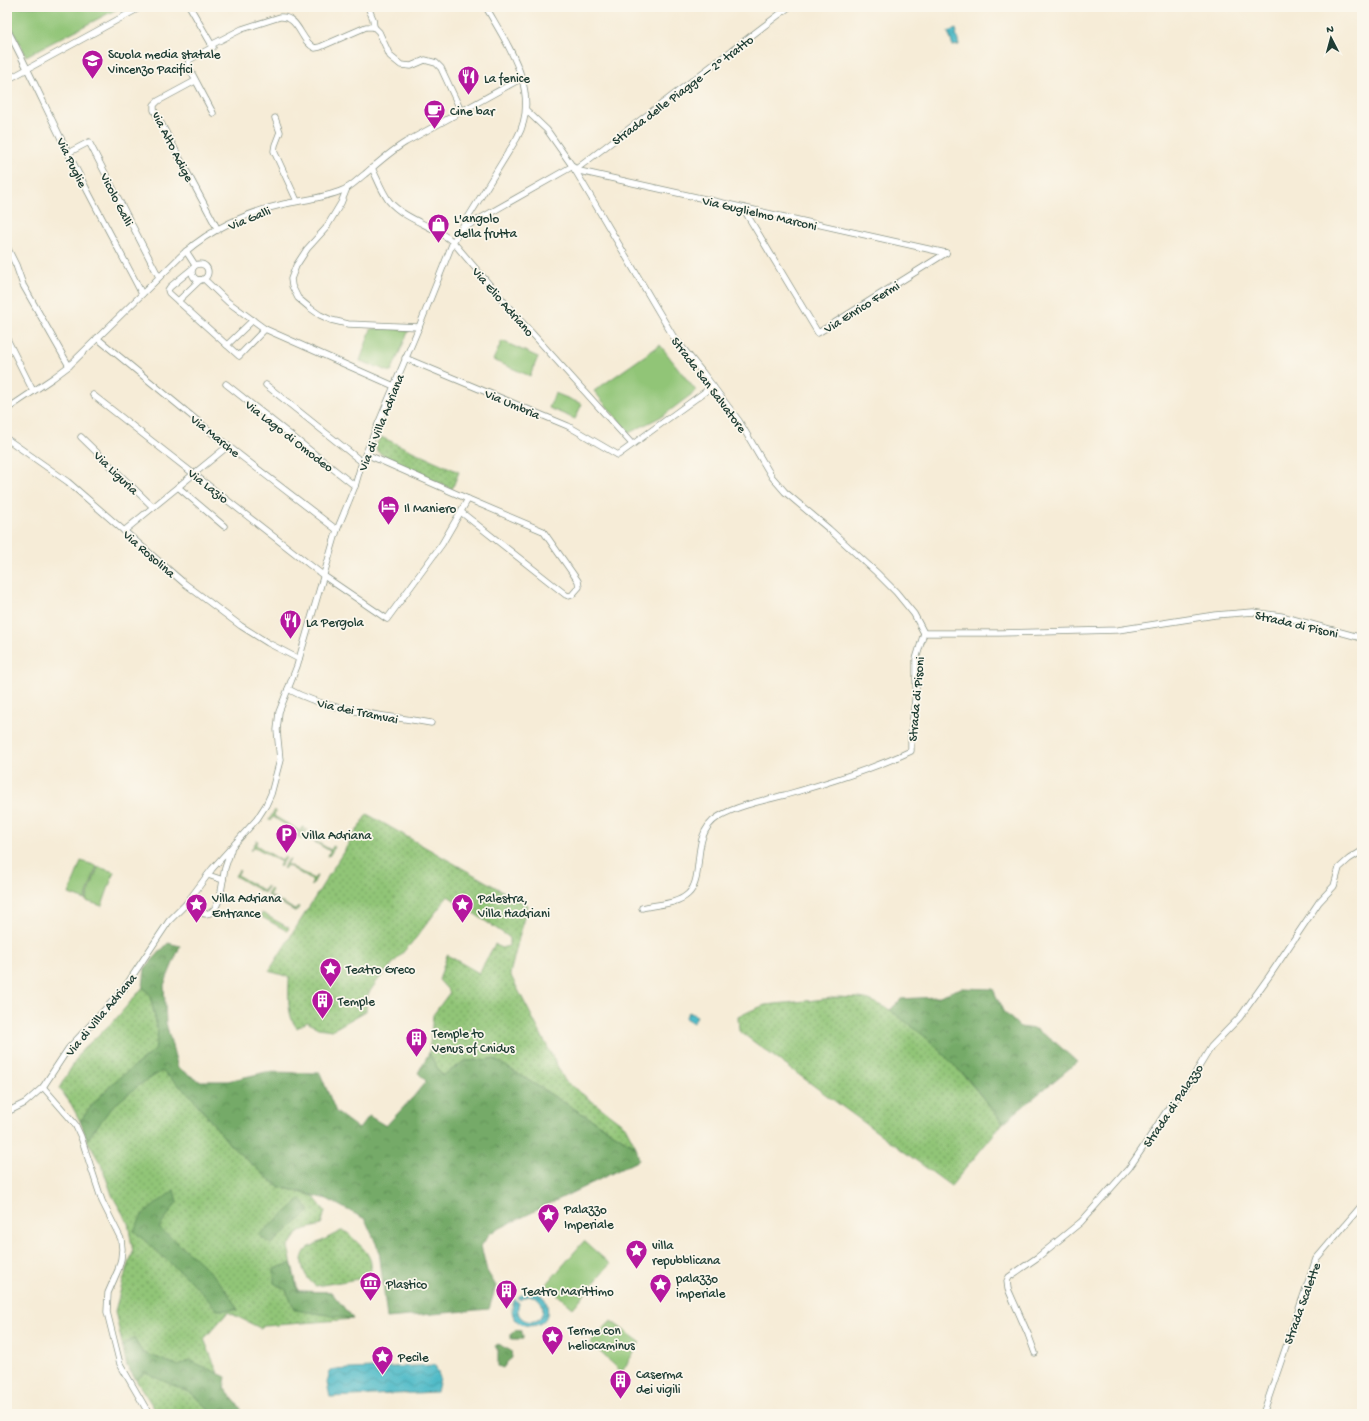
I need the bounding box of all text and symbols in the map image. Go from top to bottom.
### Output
north arrow [1311,18,1351,58]
text: N [1326,24,1334,36]
street label: Strada delle Piagge – 2º tratto [610,33,757,149]
school or university icon: Scuola media statale Vincenzo Pacifici [80,47,106,80]
place label: Scuola media statale Vincenzo Pacifici [107,48,221,78]
restaurant icon: La fenice [456,64,482,97]
place label: La fenice [484,72,530,87]
cafe icon: Cine bar [421,97,447,130]
place label: Cine bar [450,105,496,120]
street label: via Alto Adige [148,110,196,185]
street label: Via Puglie [52,135,89,191]
street label: Vicolo Galli [95,170,136,229]
street label: Via Guglielmo Marconi [700,194,818,235]
street label: Via Galli [226,204,273,235]
shop icon: L'angolo della frutta [426,211,452,244]
place label: L'angolo della frutta [454,212,518,242]
street label: Via Elio Adriano [467,264,536,340]
street label: Via Enrico Fermi [821,279,903,338]
street label: Strada San Salvatore [667,335,749,437]
street label: Via di Villa Adriana [356,372,409,475]
street label: Via Umbria [481,387,543,424]
street label: Via Lago di Omodeo [241,397,336,476]
street label: Via Marche [186,412,242,462]
street label: Via Liguria [89,448,141,499]
street label: Via Lazio [183,466,231,508]
hotel icon: Il Maniero [375,494,401,527]
place label: Il Maniero [404,502,457,517]
street label: Via Rosolina [118,527,178,582]
restaurant icon: La Pergola [278,608,304,641]
street label: Strada di Pisoni [1253,609,1340,642]
place label: La Pergola [306,616,365,631]
street label: Strada di Pisoni [906,656,929,742]
street label: Via dei Tramvai [315,696,400,728]
parking icon: Villa Adriana [273,821,299,854]
place label: Villa Adriana [301,829,372,844]
place icon: Villa Adriana Entrance [184,891,210,924]
place icon: Palestra, Villa Hadriani [450,891,476,924]
place label: Villa Adriana Entrance [211,892,282,922]
place label: Palestra, Villa Hadriani [477,892,550,922]
place icon: Teatro Greco [317,955,343,988]
place label: Teatro Greco [345,963,416,978]
street label: Via di Villa Adriana [62,971,141,1061]
building icon: Temple [309,987,335,1020]
place label: Temple [337,995,375,1010]
building icon: Temple to Venus of Cnidus [403,1026,429,1059]
place label: Temple to Venus of Cnidus [431,1027,516,1057]
street label: Strada di Palazzo [1141,1062,1208,1151]
place icon: Palazzo Imperiale [536,1202,562,1235]
place label: Palazzo Imperiale [563,1203,614,1233]
place icon: villa repubblicana [624,1238,650,1271]
place label: villa repubblicana [652,1239,721,1269]
street label: Strada Scalette [1282,1261,1325,1347]
museum icon: Plastico [357,1270,383,1303]
place icon: palazzo imperiale [647,1271,673,1304]
place label: palazzo imperiale [675,1272,726,1302]
building icon: Teatro Marittimo [494,1277,520,1310]
place label: Plastico [385,1278,428,1293]
place label: Teatro Marittimo [521,1285,614,1300]
place icon: Terme con heliocaminus [540,1323,566,1356]
place label: Terme con heliocaminus [567,1324,636,1354]
place icon: Pecile [370,1343,396,1376]
place label: Pecile [397,1351,429,1366]
building icon: Caserma dei vigili [608,1367,634,1400]
place label: Caserma dei vigili [636,1368,684,1398]

